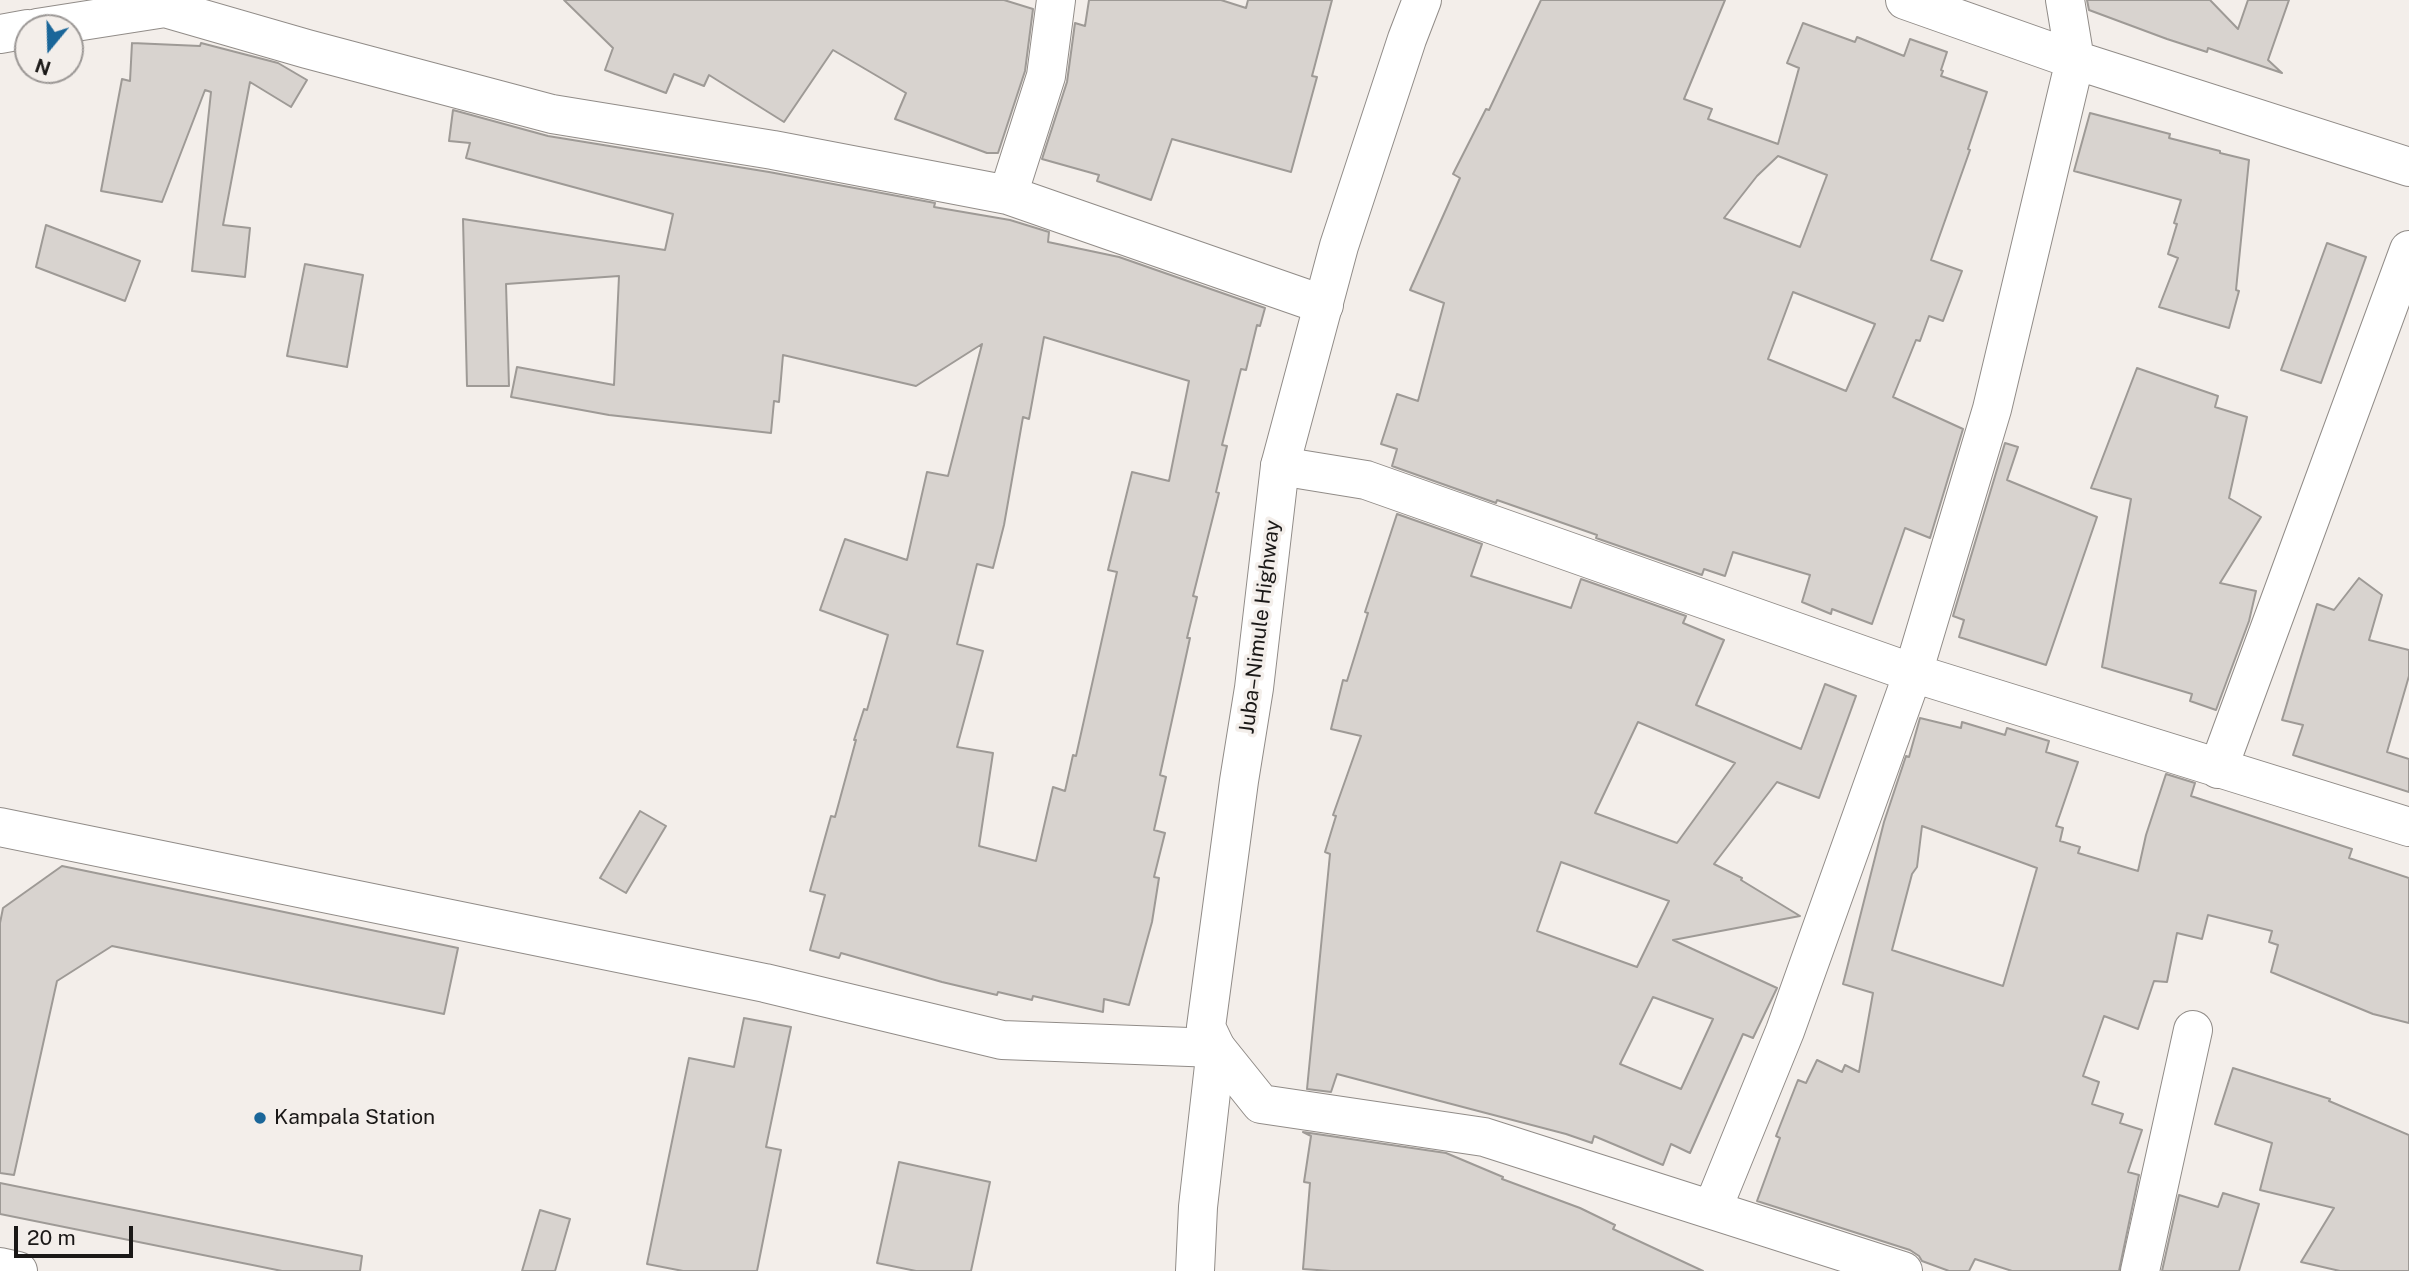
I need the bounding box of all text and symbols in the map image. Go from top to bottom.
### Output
north arrow [14,14,84,84]
text: N [32,54,53,80]
street label: Juba–Nimule Highway [1234,519,1286,735]
place label: Kampala Station [274,1105,435,1131]
marker: Kampala Station [252,1110,268,1126]
scale bar [18,1212,136,1256]
text: 20 m [27,1225,76,1250]

